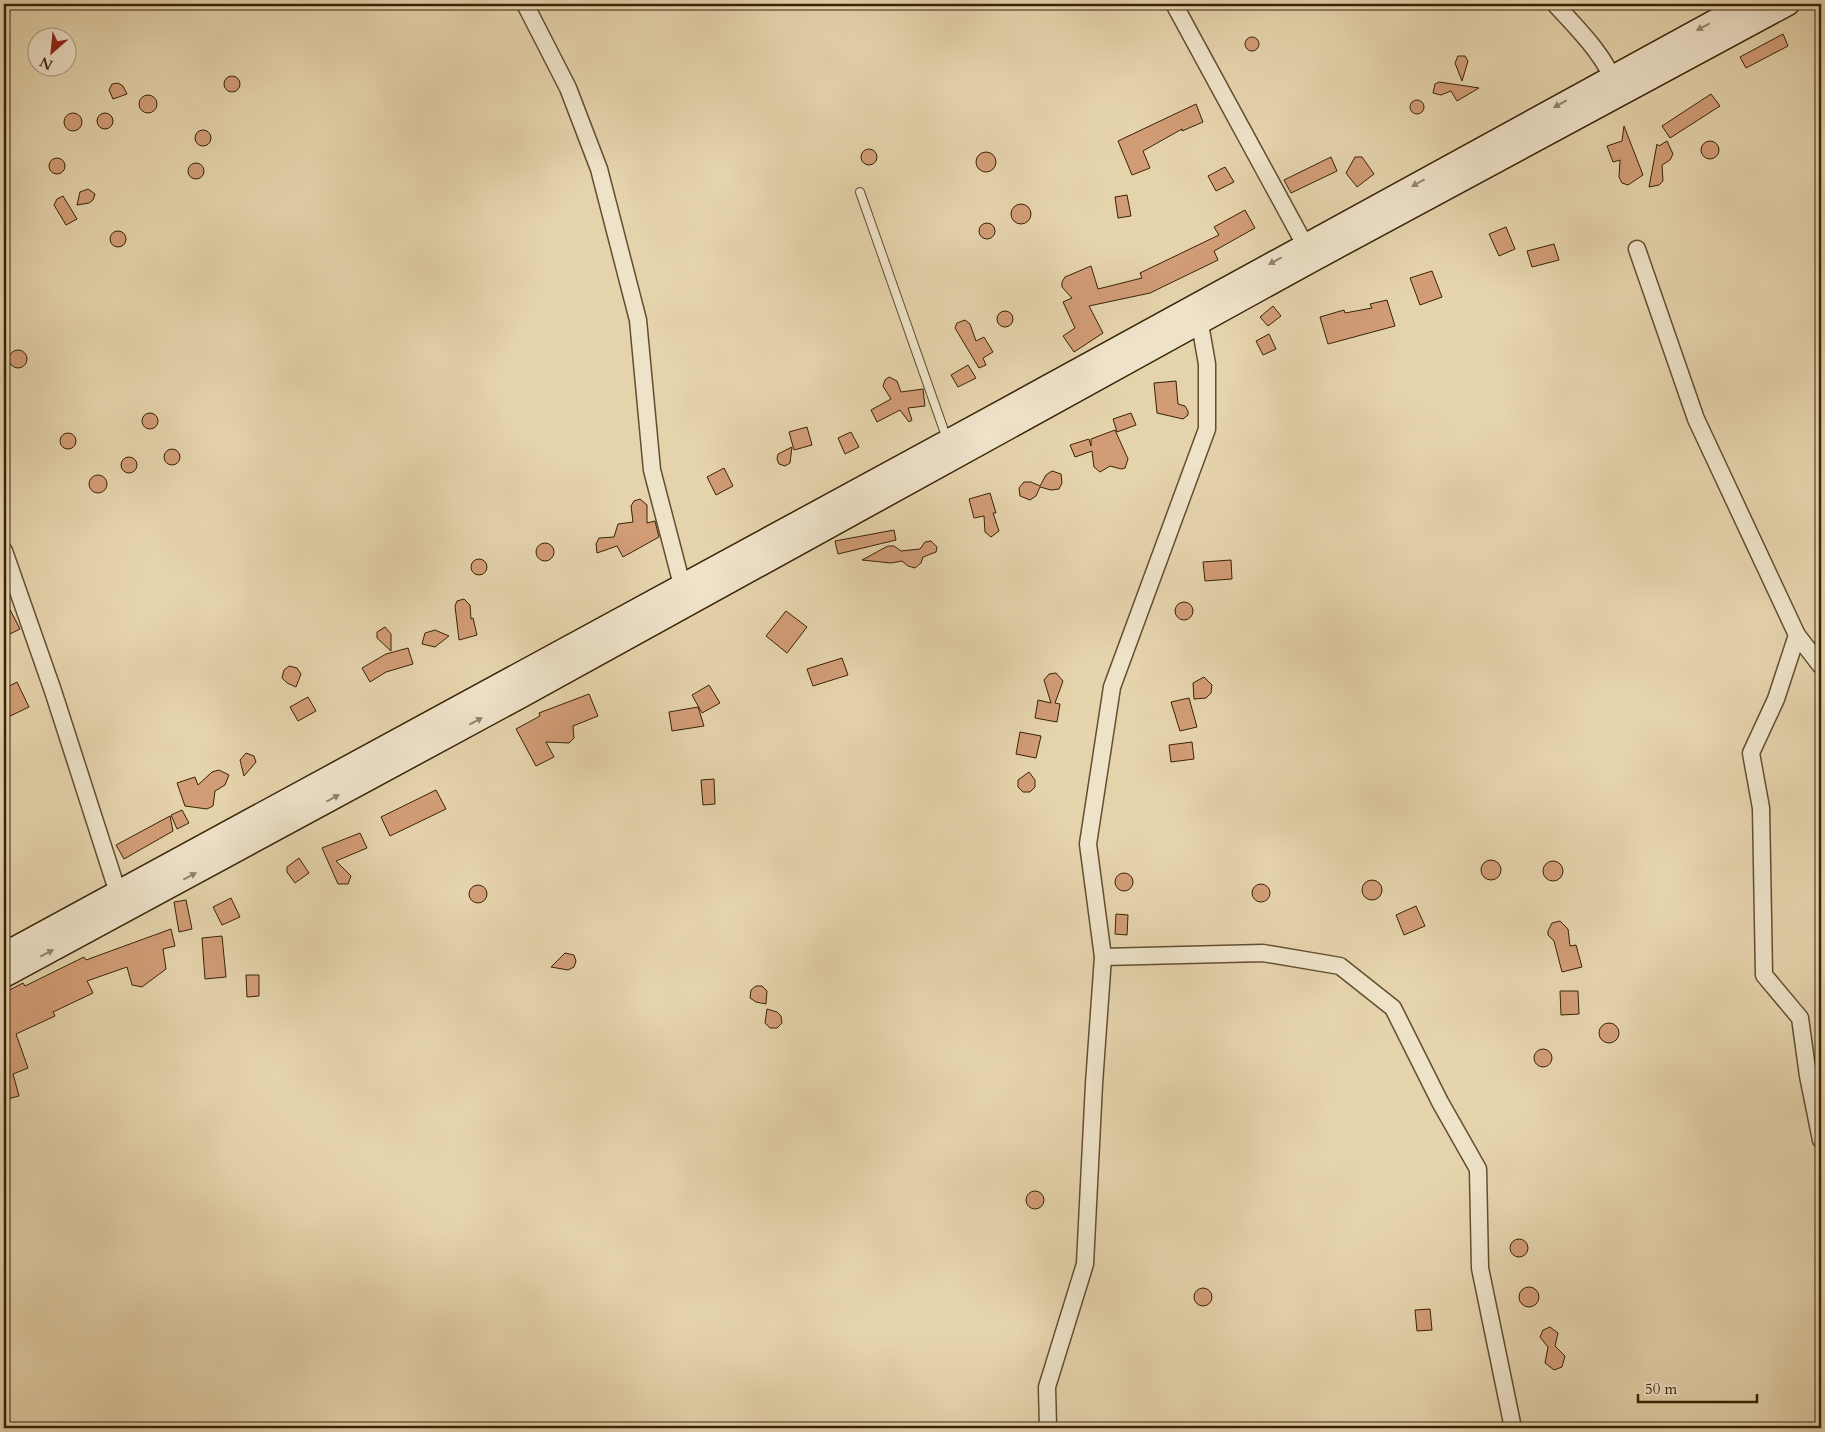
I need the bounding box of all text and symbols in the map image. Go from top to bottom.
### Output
one-way arrow [1696,23,1710,31]
north arrow [28,28,78,78]
text: N [37,52,56,74]
one-way arrow [1554,100,1567,109]
one-way arrow [1411,179,1425,187]
one-way arrow [1268,257,1283,265]
one-way arrow [468,717,483,725]
one-way arrow [326,794,339,803]
one-way arrow [182,872,197,880]
one-way arrow [39,949,54,957]
scale bar [1638,1372,1756,1404]
text: 50 m [1645,1379,1677,1399]

